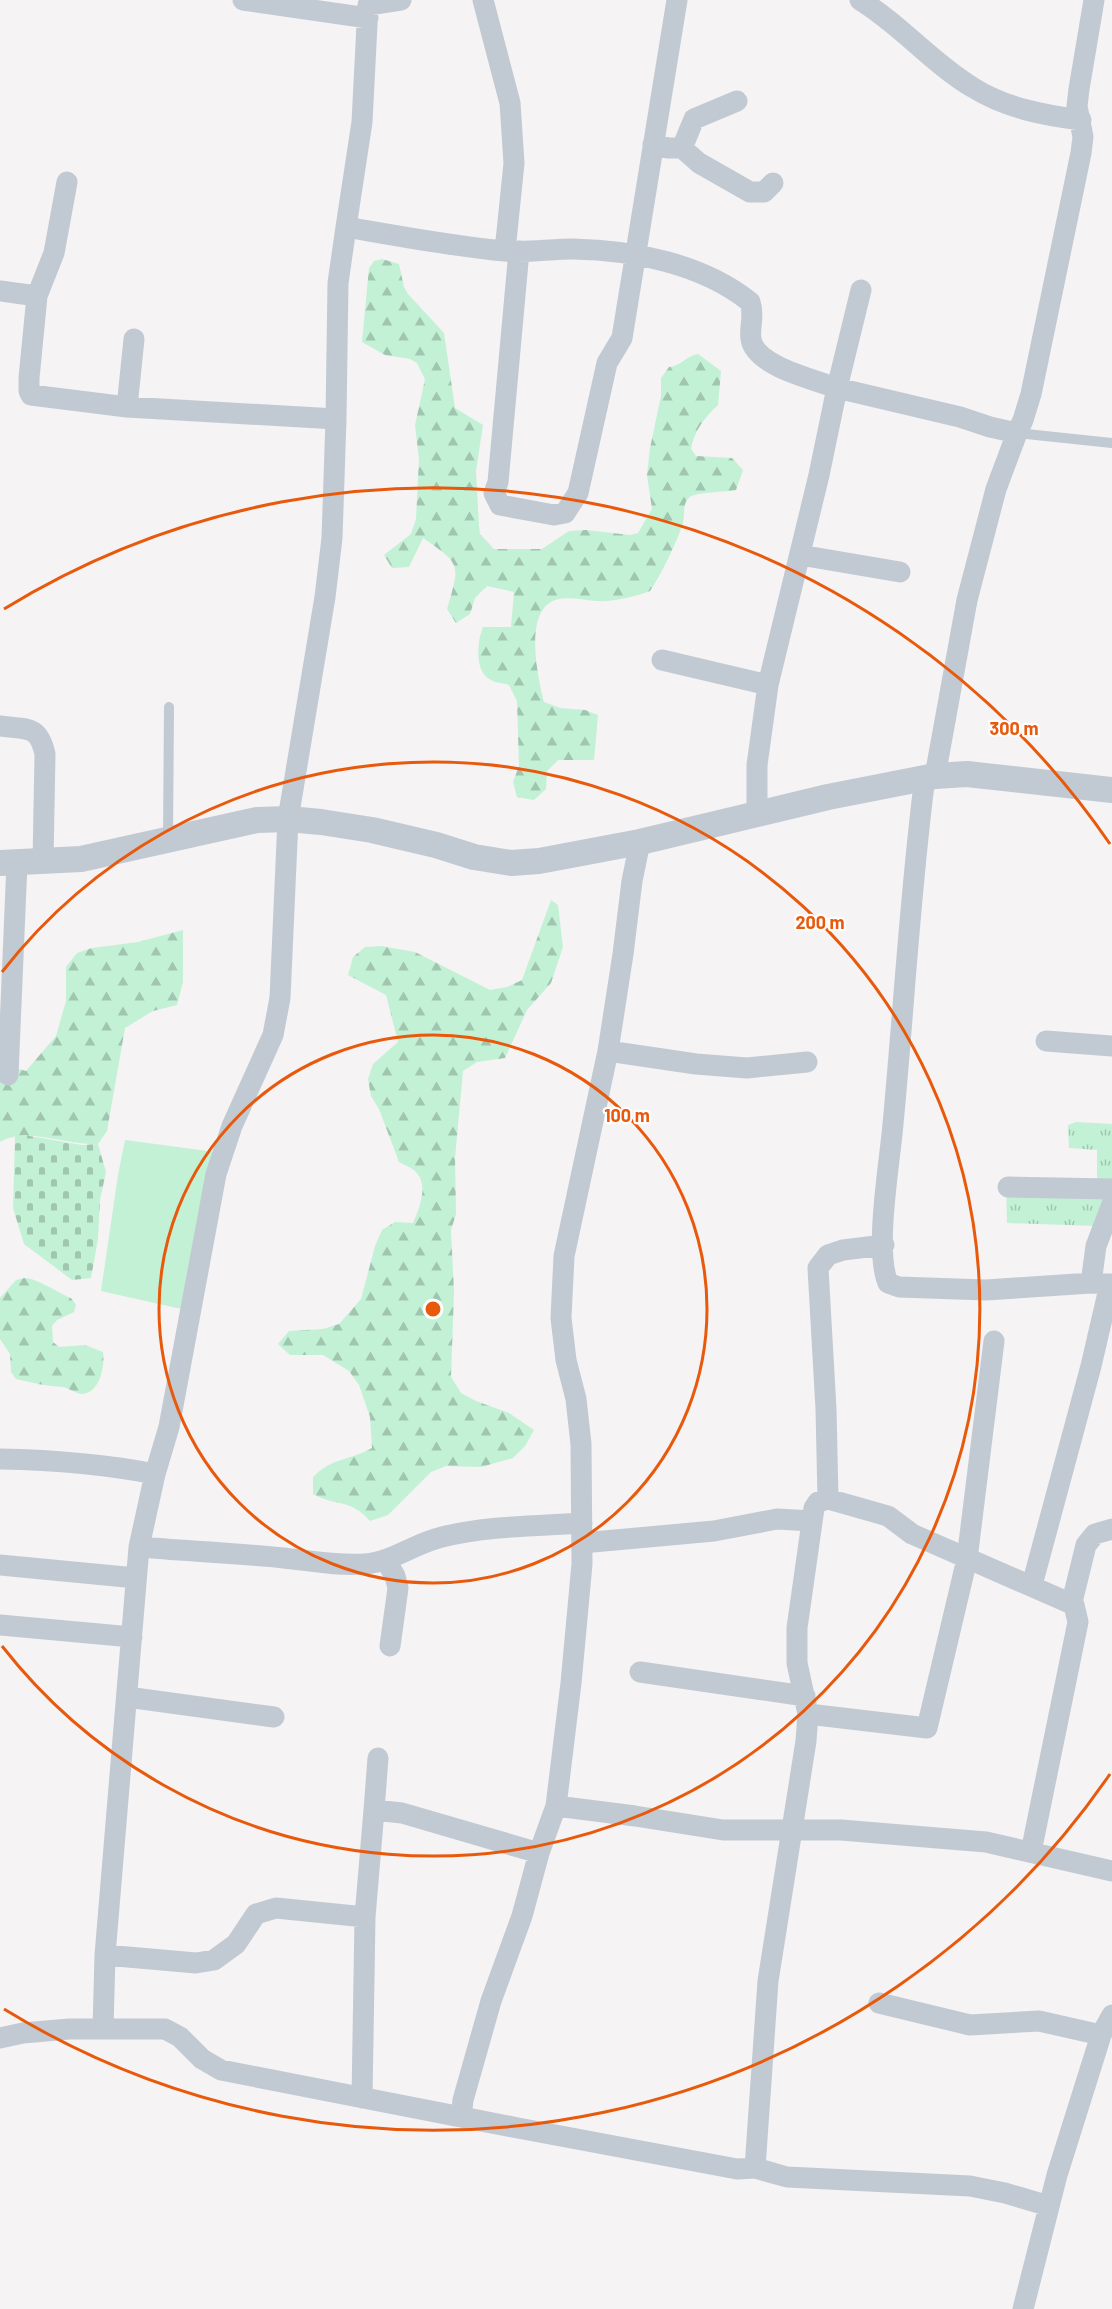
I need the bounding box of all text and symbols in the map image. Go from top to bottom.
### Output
text: 300 m [990,717,1038,739]
text: 200 m [795,911,845,933]
text: 100 m [604,1104,650,1126]
centre of rings [423,1299,443,1319]

